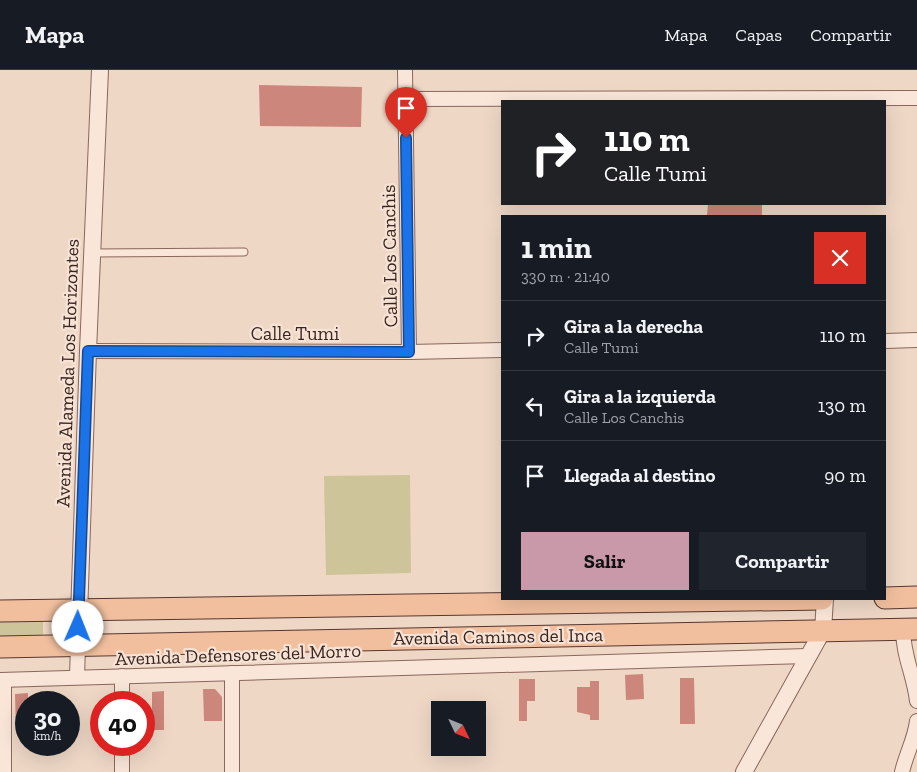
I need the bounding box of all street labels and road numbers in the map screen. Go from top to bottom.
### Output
street label: Calle Los Canchis [377,184,402,328]
street label: Avenida Alameda Los Horizontes [51,238,84,508]
street label: Calle Tumi [251,322,339,345]
street label: Avenida Caminos del Inca [393,623,603,650]
street label: Avenida Defensores del Morro [115,639,362,670]

